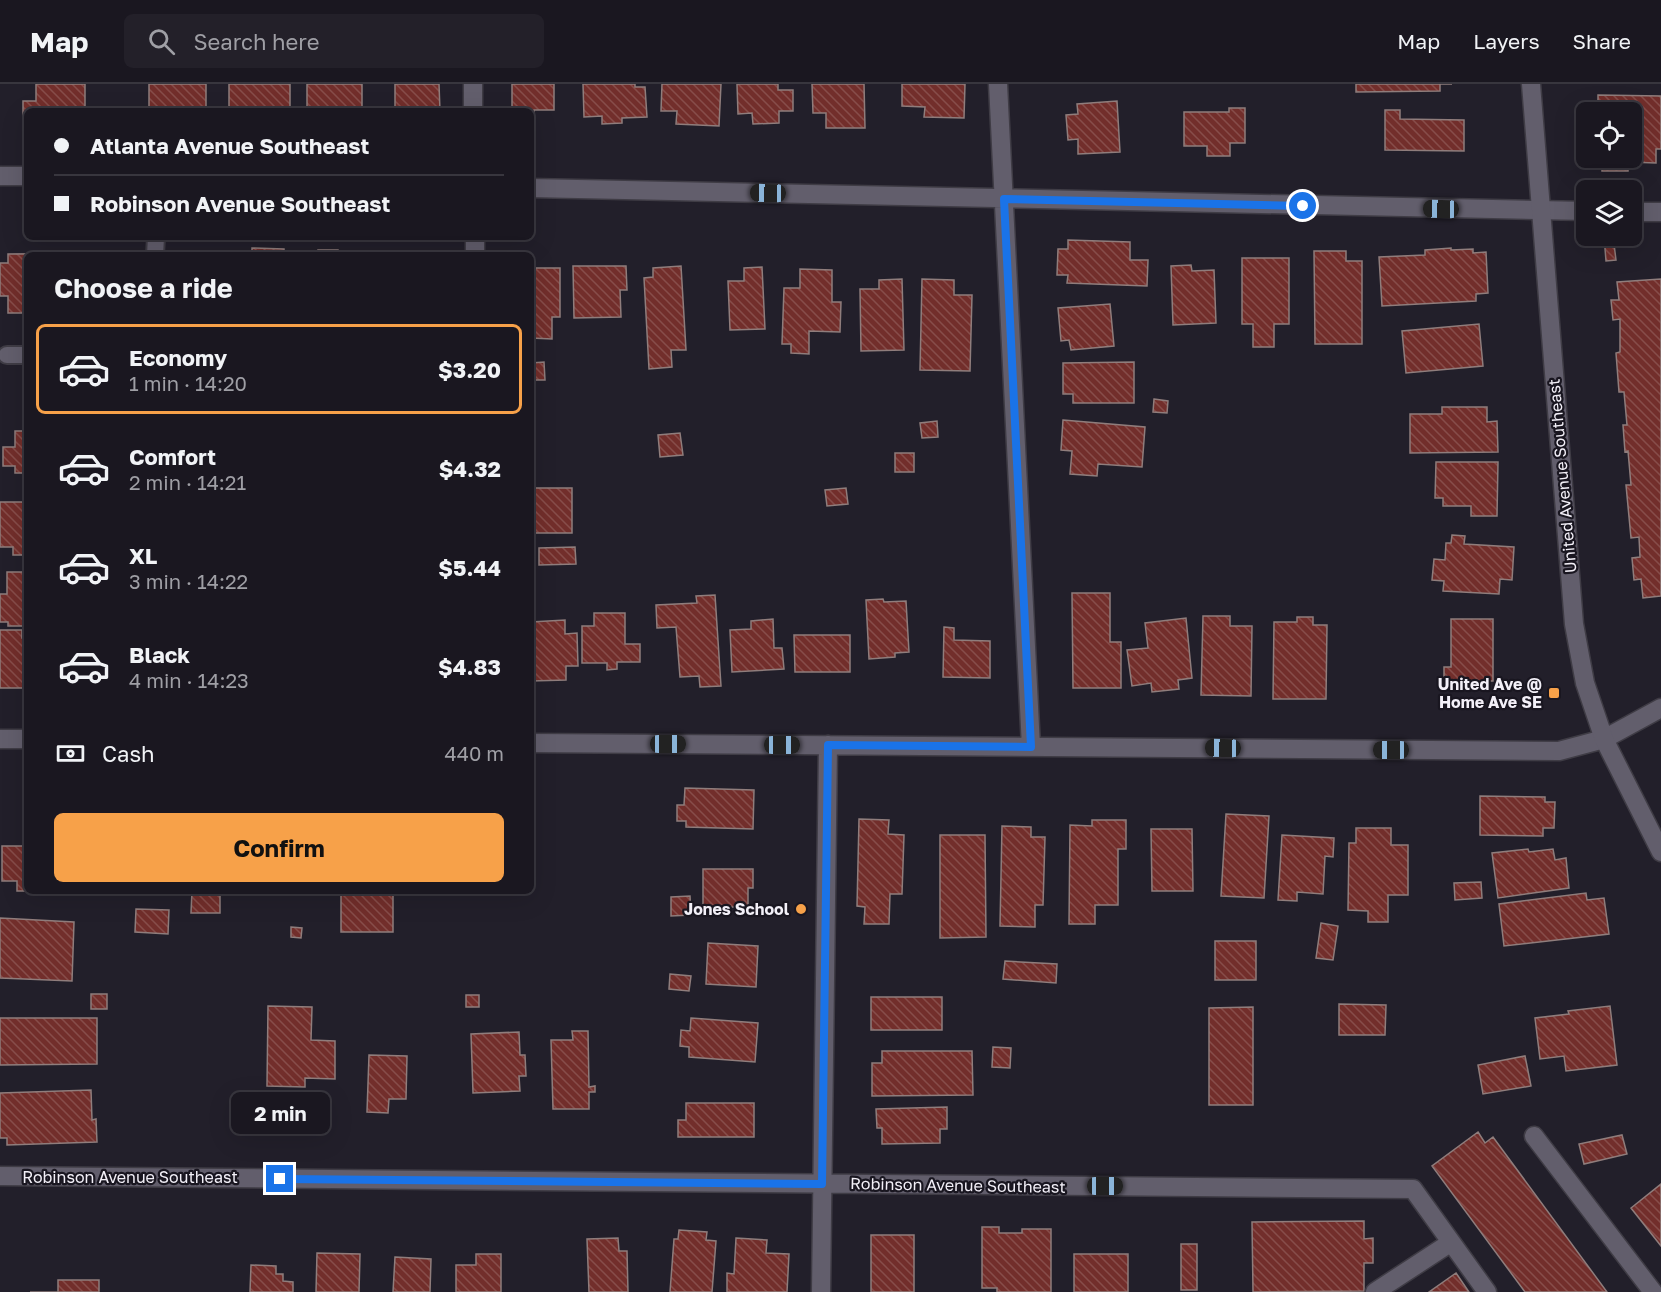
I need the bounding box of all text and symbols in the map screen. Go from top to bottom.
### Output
search box [124,14,544,68]
text: Map [30,25,88,58]
icon: search [145,25,178,58]
text: Search here [193,28,319,55]
text: Map [1397,28,1440,54]
text: Layers [1473,28,1540,54]
text: Share [1573,28,1631,54]
map controls [1576,102,1642,246]
button: locate [1576,102,1642,168]
text: Atlanta Avenue Southeast [90,132,369,159]
button: layers [1576,180,1642,246]
car [750,184,786,202]
text: Robinson Avenue Southeast [90,190,390,217]
route start [1289,192,1316,219]
car [1423,200,1459,218]
text: Choose a ride [54,272,233,304]
icon: car [57,342,111,396]
text: Economy [129,344,227,371]
text: $3.20 [438,356,501,383]
text: 1 min · 14:20 [129,371,247,395]
street label: United Avenue Southeast [1544,378,1580,574]
icon: car [57,441,111,495]
text: Comfort [129,443,216,470]
text: $4.32 [439,455,501,482]
text: 2 min · 14:21 [129,470,246,494]
icon: car [57,540,111,594]
text: XL [129,542,157,569]
text: $5.44 [438,554,501,581]
text: 3 min · 14:22 [129,569,248,593]
icon: car [57,639,111,693]
text: Black [129,641,190,668]
text: $4.83 [438,653,501,680]
text: 4 min · 14:23 [129,668,249,692]
place label: United Ave @ Home Ave SE [1438,674,1542,712]
marker: United Ave @ Home Ave SE [1547,686,1561,700]
car [650,735,686,753]
car [764,736,800,754]
icon: cash [54,737,87,770]
car [1205,739,1241,757]
text: Cash [102,740,155,767]
text: 440 m [445,741,504,765]
car [1373,741,1409,759]
button: Confirm [54,813,504,882]
place label: Jones School [684,899,790,919]
marker: Jones School [794,902,808,916]
callout: 2 min [230,1092,330,1134]
text: 2 min [254,1101,307,1125]
route end [266,1165,293,1192]
street label: Robinson Avenue Southeast [22,1167,238,1187]
street label: Robinson Avenue Southeast [850,1173,1066,1197]
car [1087,1177,1123,1195]

